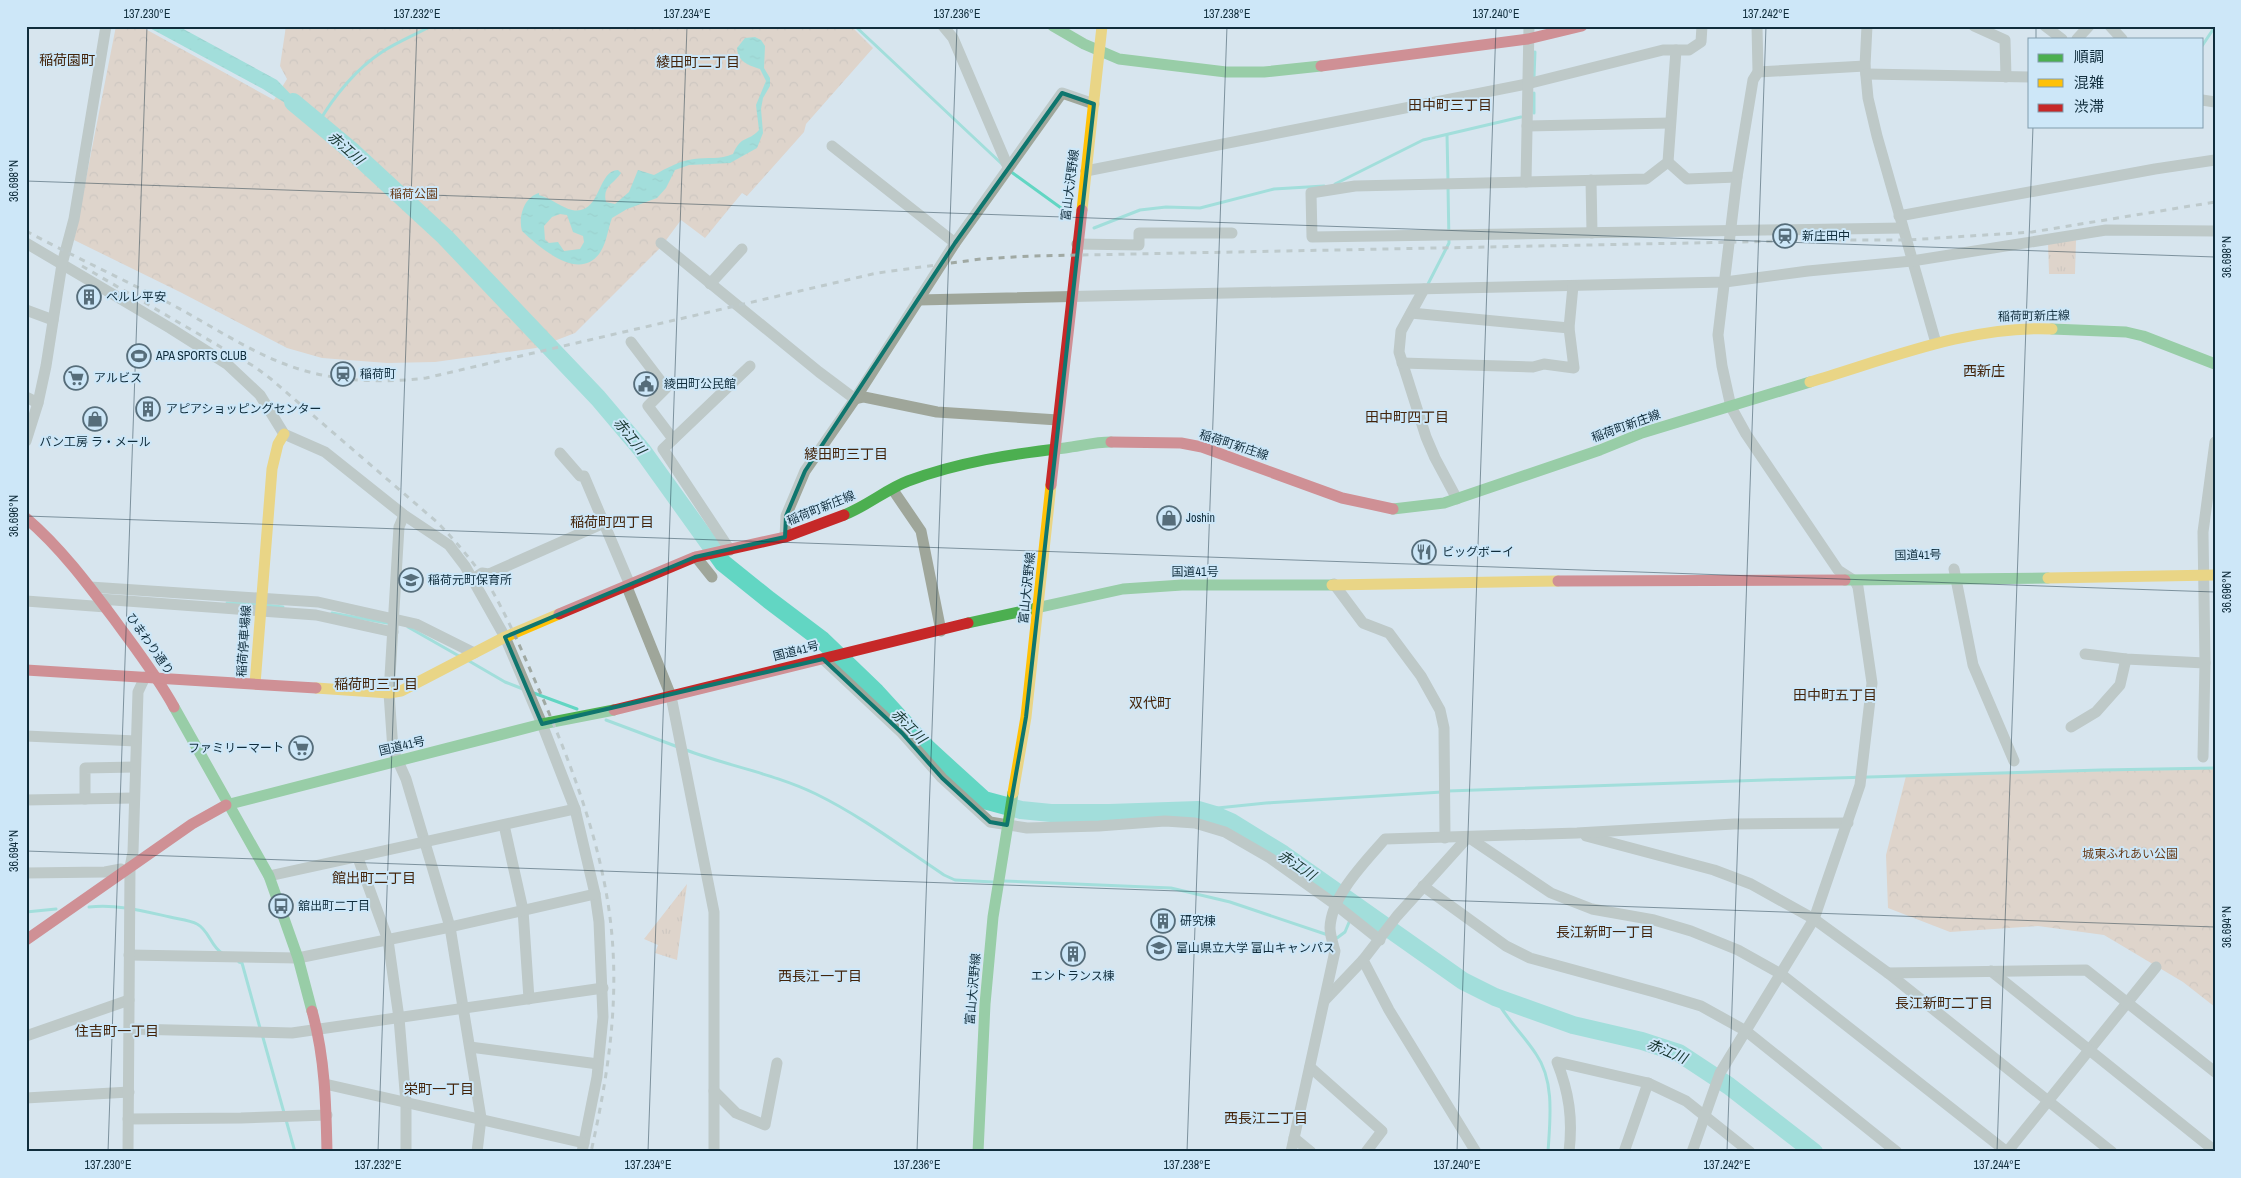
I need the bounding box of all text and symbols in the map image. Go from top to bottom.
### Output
text: 137.230°E [124,6,170,22]
text: 137.232°E [394,6,440,22]
text: 137.234°E [664,6,710,22]
text: 137.236°E [934,6,980,22]
text: 137.238°E [1204,6,1250,22]
text: 137.240°E [1473,6,1519,22]
text: 137.242°E [1743,6,1789,22]
legend [2028,38,2204,128]
text: 順調 [2074,46,2104,67]
district label: 稲荷園町 [39,51,95,69]
district label: 綾田町二丁目 [656,53,740,71]
text: 混雑 [2074,72,2104,93]
district label: 田中町三丁目 [1408,96,1492,114]
text: 渋滞 [2074,96,2104,117]
water label: 赤江川 [324,127,369,170]
street label: 富山大沢野線 [1058,148,1082,222]
text: 36.698°N [6,160,22,202]
park label: 稲荷公園 [390,186,438,202]
station icon: 新庄田中 [1772,223,1798,249]
place label: 新庄田中 [1802,228,1850,244]
text: 36.698°N [2219,236,2235,278]
building icon: ペルレ平安 [76,284,102,310]
place label: ペルレ平安 [106,289,166,305]
street label: 稲荷町新庄線 [1998,307,2070,325]
sports icon: APA SPORTS CLUB [126,343,152,369]
place label: APA SPORTS CLUB [155,348,247,364]
station icon: 稲荷町 [330,361,356,387]
district label: 西新庄 [1963,362,2005,380]
supermarket icon: アルビス [63,365,89,391]
place label: 稲荷町 [360,366,396,382]
place label: アルビス [94,370,142,386]
public building icon: 綾田町公民館 [633,371,659,397]
place label: 綾田町公民館 [664,376,736,392]
building icon: アピアショッピングセンター [135,396,161,422]
place label: アピアショッピングセンター [166,401,322,417]
shop icon: パン工房 ラ・メール [82,406,108,432]
street label: 稲荷町新庄線 [1589,406,1663,446]
district label: 田中町四丁目 [1365,408,1449,426]
water label: 赤江川 [610,414,651,460]
street label: 稲荷町新庄線 [1197,426,1271,464]
place label: パン工房 ラ・メール [39,434,151,450]
district label: 綾田町三丁目 [804,445,888,463]
street label: 稲荷町新庄線 [785,487,857,529]
text: 36.696°N [6,495,22,537]
shop icon: Joshin [1156,505,1182,531]
place label: Joshin [1186,510,1215,526]
district label: 稲荷町四丁目 [570,513,654,531]
restaurant icon: ビッグボーイ [1411,539,1437,565]
place label: ビッグボーイ [1442,544,1514,560]
street label: 国道41号 [1894,547,1942,563]
street label: 富山大沢野線 [1015,551,1039,625]
street label: 国道41号 [1172,564,1218,580]
school or university icon: 稲荷元町保育所 [398,567,424,593]
text: 36.696°N [2219,571,2235,613]
place label: 稲荷元町保育所 [428,572,512,588]
street label: 稲荷停車場線 [234,605,254,677]
street label: ひまわり通り [123,610,177,678]
street label: 国道41号 [771,638,821,664]
district label: 稲荷町三丁目 [334,675,418,693]
district label: 田中町五丁目 [1793,686,1877,704]
district label: 双代町 [1129,694,1171,712]
water label: 赤江川 [888,705,932,749]
street label: 国道41号 [377,733,427,759]
supermarket icon: ファミリーマート [288,735,314,761]
place label: ファミリーマート [188,740,284,756]
text: 36.694°N [6,830,22,872]
water label: 赤江川 [1275,846,1321,885]
park label: 城東ふれあい公園 [2082,846,2178,862]
district label: 館出町二丁目 [332,869,416,887]
bus stop icon: 舘出町二丁目 [268,893,294,919]
place label: 舘出町二丁目 [298,898,370,914]
text: 36.694°N [2219,906,2235,948]
building icon: 研究棟 [1150,908,1176,934]
place label: 研究棟 [1180,913,1216,929]
district label: 長江新町一丁目 [1556,923,1654,941]
school or university icon: 富山県立大学 富山キャンパス [1146,935,1172,961]
place label: 富山県立大学 富山キャンパス [1176,940,1335,956]
building icon: エントランス棟 [1060,941,1086,967]
street label: 富山大沢野線 [962,952,984,1026]
district label: 西長江一丁目 [778,967,862,985]
place label: エントランス棟 [1031,968,1115,984]
district label: 長江新町二丁目 [1895,994,1993,1012]
district label: 住吉町一丁目 [75,1022,159,1040]
water label: 赤江川 [1644,1035,1692,1068]
district label: 栄町一丁目 [404,1080,474,1098]
district label: 西長江二丁目 [1224,1109,1308,1127]
text: 137.230°E [85,1157,131,1173]
text: 137.232°E [355,1157,401,1173]
text: 137.234°E [625,1157,671,1173]
text: 137.236°E [894,1157,940,1173]
text: 137.238°E [1164,1157,1210,1173]
text: 137.240°E [1434,1157,1480,1173]
text: 137.242°E [1704,1157,1750,1173]
text: 137.244°E [1974,1157,2020,1173]

